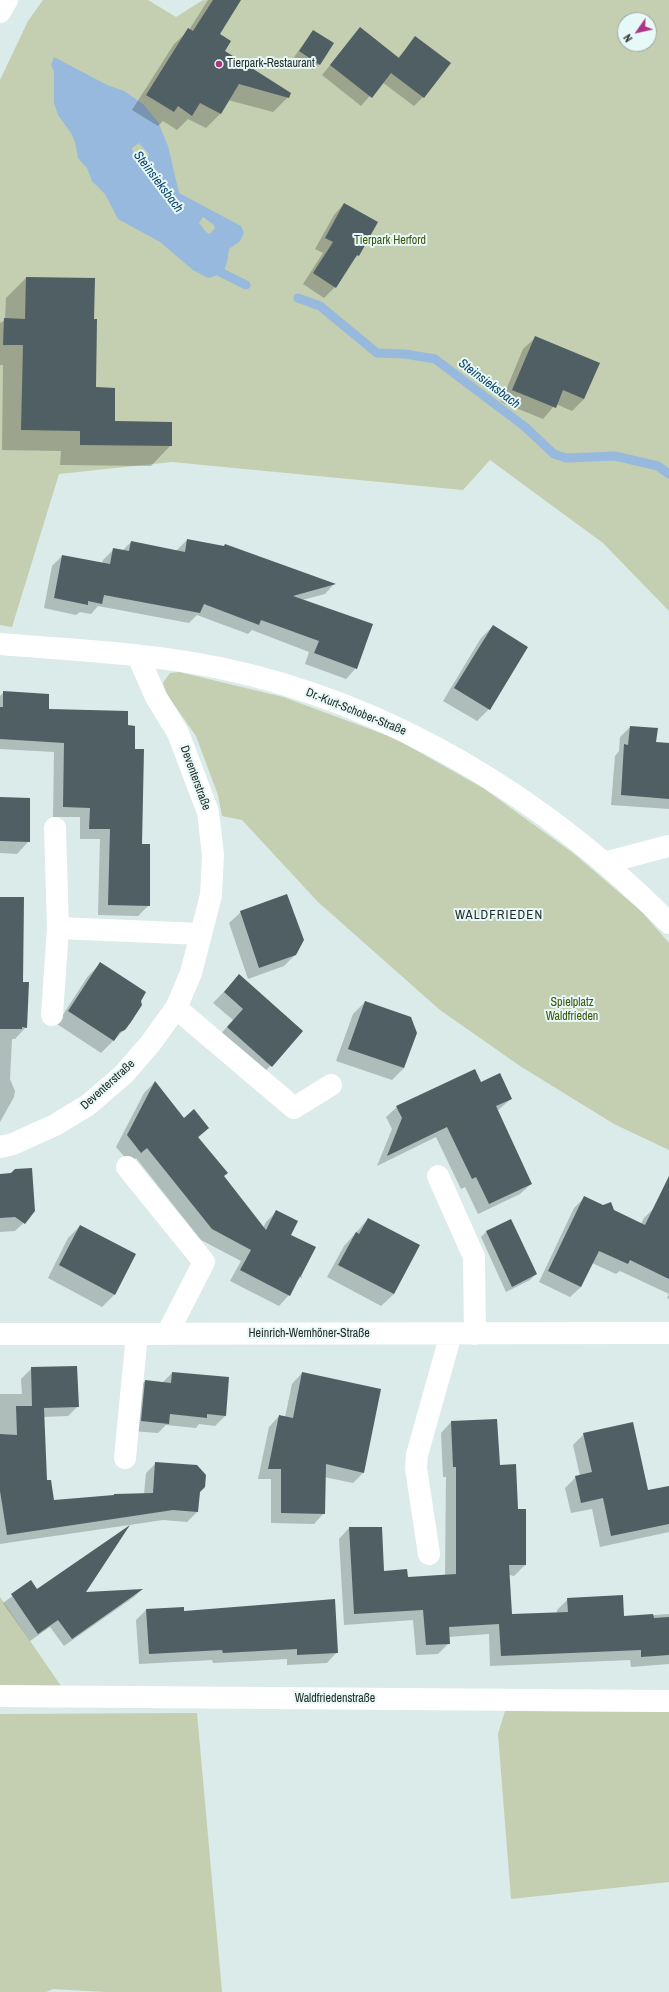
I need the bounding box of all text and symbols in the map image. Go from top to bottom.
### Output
north arrow [617,12,657,52]
text: N [620,32,636,45]
place label: Tierpark-Restaurant [227,57,315,71]
marker: Tierpark-Restaurant [214,59,224,69]
water label: Steinsieksbach [130,148,186,216]
park label: Tierpark Herford [354,234,426,248]
water label: Steinsieksbach [455,356,523,412]
street label: Dr.-Kurt-Schober-Straße [304,685,408,739]
street label: Deventerstraße [177,744,213,812]
district label: WALDFRIEDEN [455,908,543,924]
park label: Spielplatz Waldfrieden [546,996,598,1024]
street label: Deventerstraße [78,1057,138,1113]
street label: Heinrich-Wemhöner-Straße [248,1327,370,1341]
street label: Waldfriedenstraße [295,1692,375,1706]

